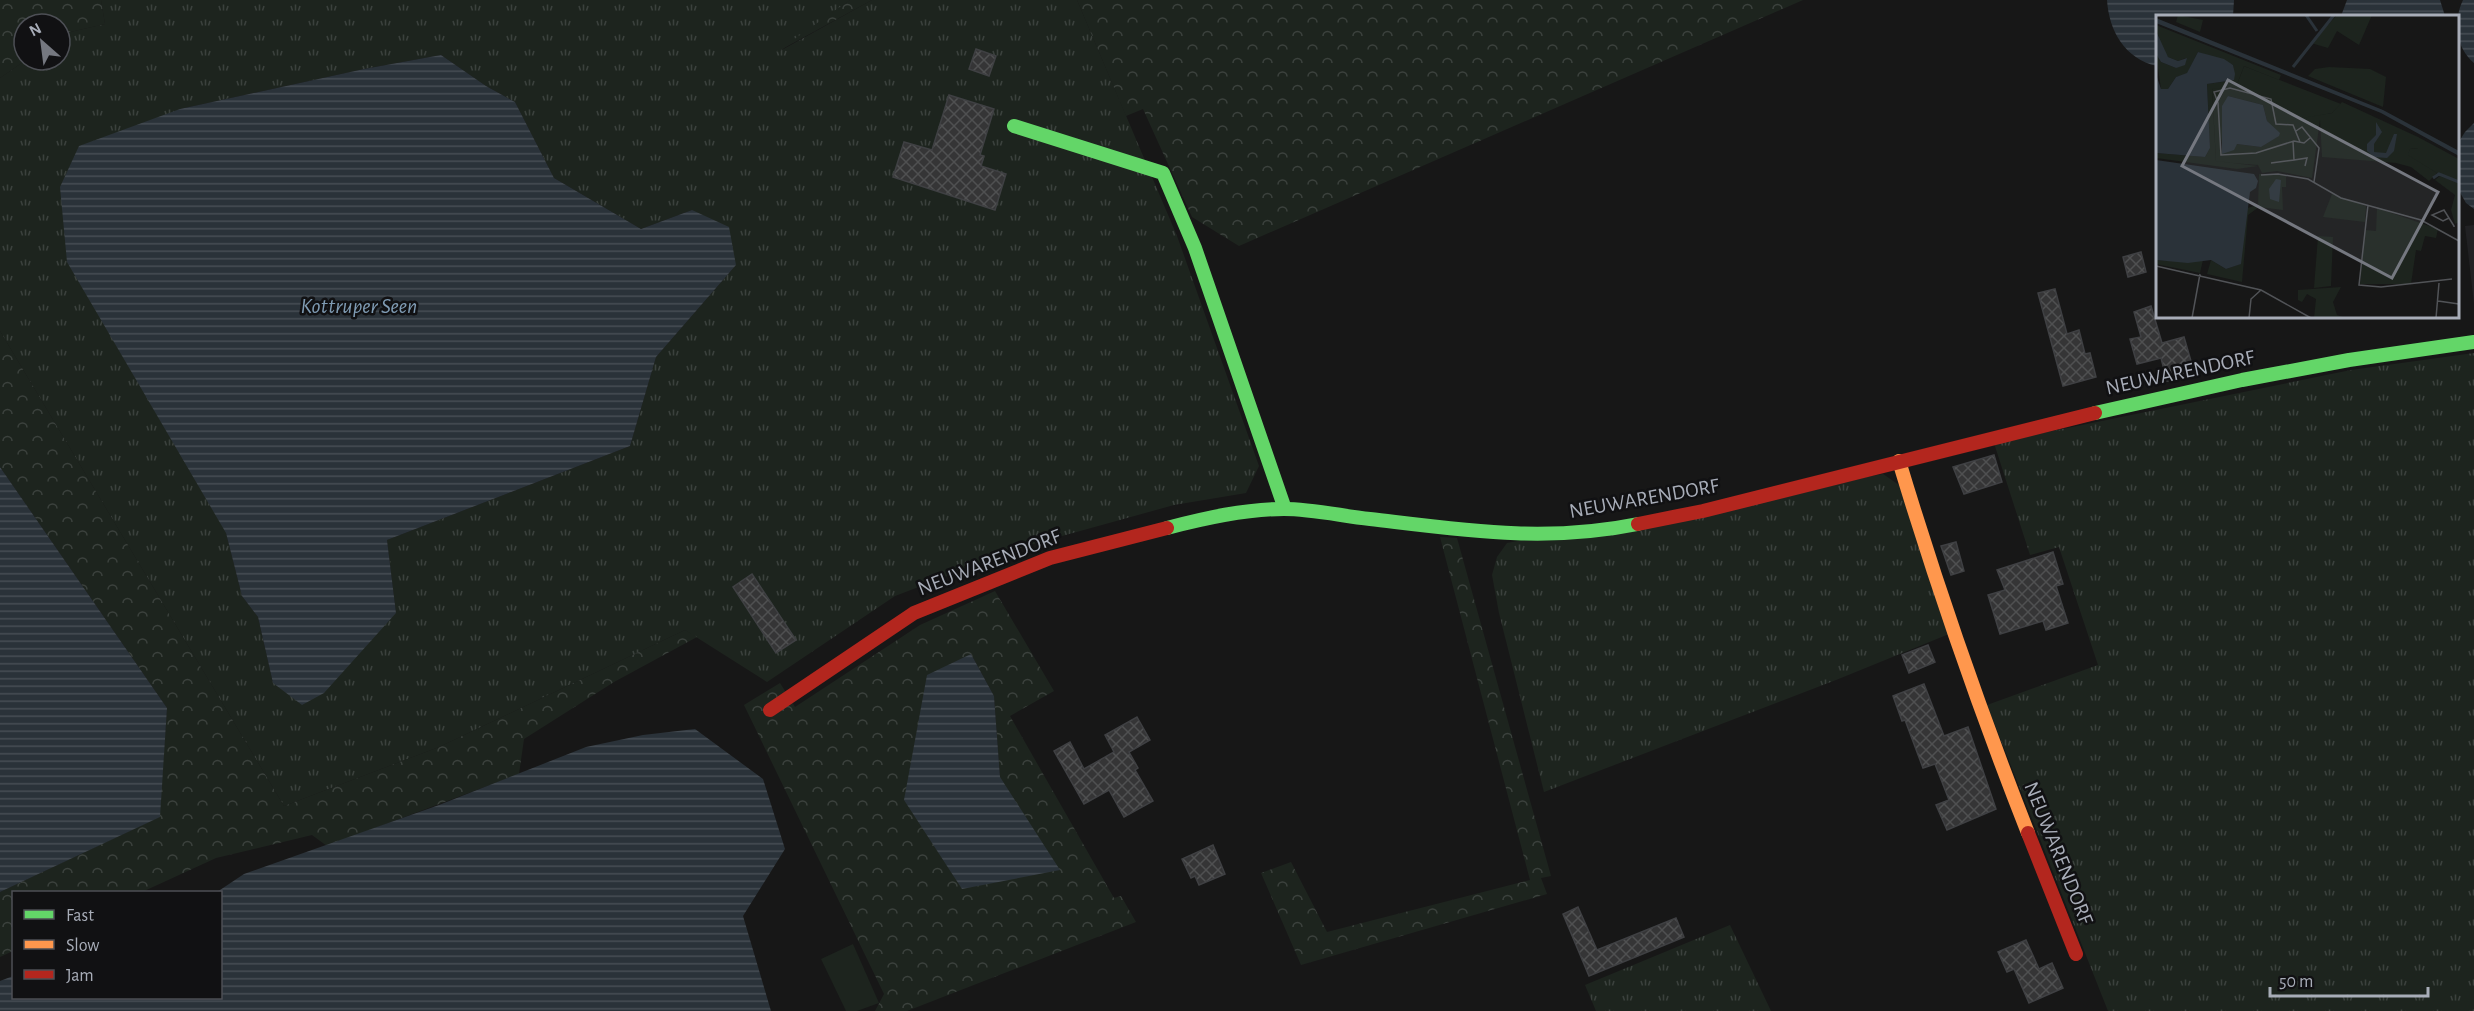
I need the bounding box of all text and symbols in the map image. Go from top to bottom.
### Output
north arrow [12,12,72,72]
inset map [2156,15,2459,318]
text: N [27,20,44,39]
water label: Kottruper Seen [301,295,417,318]
street label: NEUWARENDORF [2104,346,2257,399]
street label: NEUWARENDORF [1567,475,1722,522]
street label: NEUWARENDORF [915,525,1065,599]
street label: NEUWARENDORF [2020,779,2097,928]
legend [12,891,222,999]
text: Fast [66,907,94,925]
text: Slow [66,937,99,955]
scale bar [2270,960,2428,998]
text: Jam [66,967,94,985]
text: 50 m [2279,973,2313,991]

